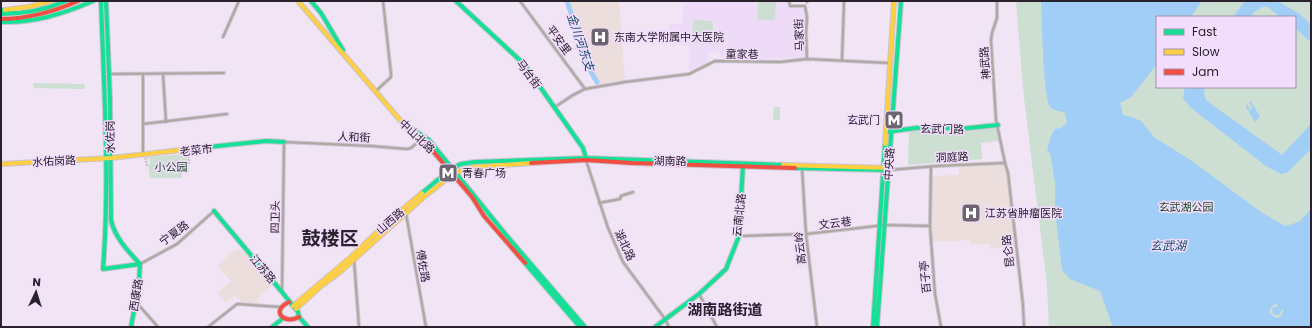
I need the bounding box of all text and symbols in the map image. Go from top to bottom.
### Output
water label: 金川河东支 [563,11,599,75]
legend [1156,16,1296,88]
street label: 马家街 [790,18,808,52]
street label: 平安里 [543,22,575,58]
text: Fast [1192,23,1217,40]
hospital icon: 东南大学附属中大医院 [589,26,611,48]
place label: 东南大学附属中大医院 [614,29,724,45]
text: Slow [1192,43,1220,60]
street label: 童家巷 [725,46,759,62]
street label: 神武路 [976,46,994,80]
street label: 马台街 [513,56,545,92]
text: Jam [1192,63,1219,80]
metro station icon: 玄武门 [883,109,905,131]
place label: 玄武门 [847,112,880,128]
street label: 中山北路 [395,115,439,157]
street label: 水佐岗 [102,120,118,154]
street label: 玄武门路 [920,121,964,137]
street label: 人和街 [337,128,371,146]
street label: 老菜市 [179,140,213,160]
street label: 中央路 [880,147,898,181]
street label: 洞庭路 [935,148,969,166]
street label: 水佑岗路 [32,152,76,170]
street label: 湖南路 [653,153,687,169]
park label: 小公园 [155,159,188,175]
metro station icon: 青春广场 [437,162,459,184]
place label: 青春广场 [462,165,506,181]
street label: 云南北路 [729,192,749,238]
park label: 玄武湖公园 [1159,199,1214,215]
street label: 四卫头 [267,200,283,234]
hospital icon: 江苏省肿瘤医院 [960,202,982,224]
street label: 山西路 [372,204,408,238]
place label: 江苏省肿瘤医院 [985,205,1062,221]
street label: 文云巷 [818,213,852,233]
street label: 宁夏路 [156,217,192,249]
district label: 鼓楼区 [301,225,359,252]
street label: 湖北路 [611,227,639,263]
street label: 高云岭 [790,231,810,265]
street label: 昆仑路 [998,234,1018,268]
water label: 玄武湖 [1150,237,1188,254]
street label: 傅佐路 [412,248,434,284]
street label: 江苏路 [246,251,280,287]
street label: 百子亭 [915,260,935,294]
north arrow [16,272,56,312]
text: N [32,274,41,290]
street label: 西康路 [126,277,146,313]
district label: 湖南路街道 [687,299,763,320]

